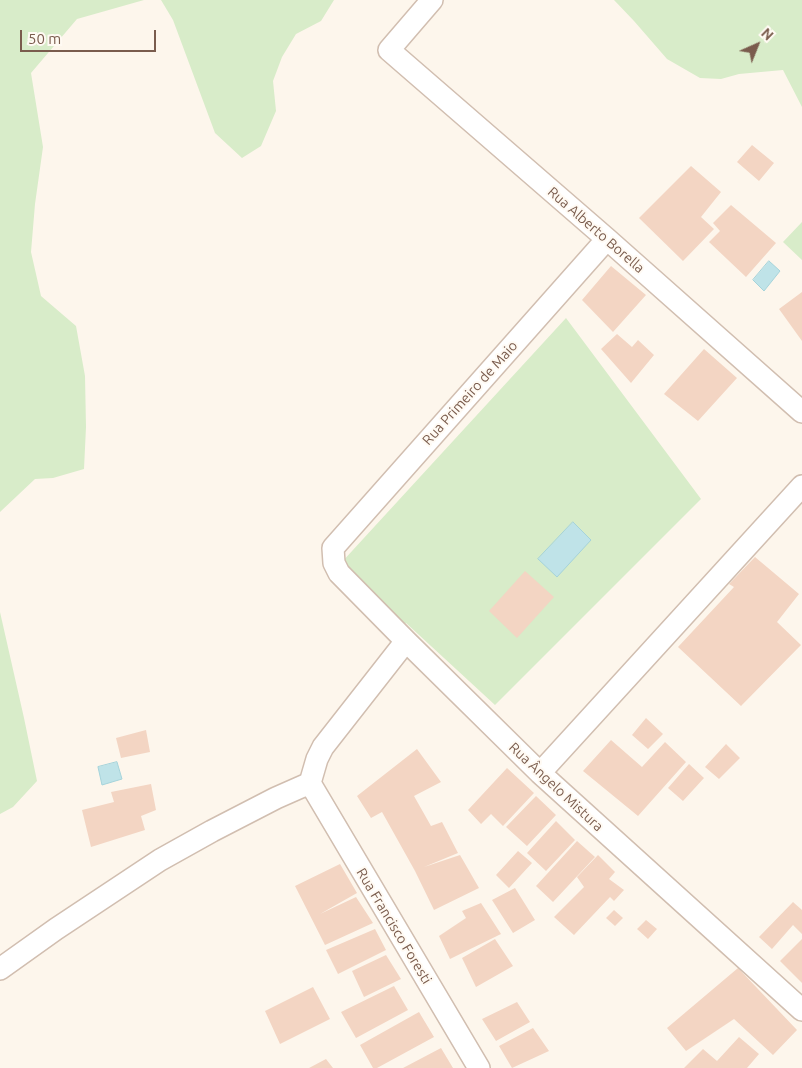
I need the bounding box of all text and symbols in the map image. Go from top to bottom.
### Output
scale bar [22,20,159,52]
north arrow [732,20,782,70]
text: N [758,25,777,44]
text: 50 m [28,30,61,47]
street label: Rua Alberto Borella [544,183,648,277]
street label: Rua Primeiro de Maio [419,338,521,448]
street label: Rua Ângelo Mistura [505,739,607,835]
street label: Rua Francisco Foresti [353,865,435,987]

